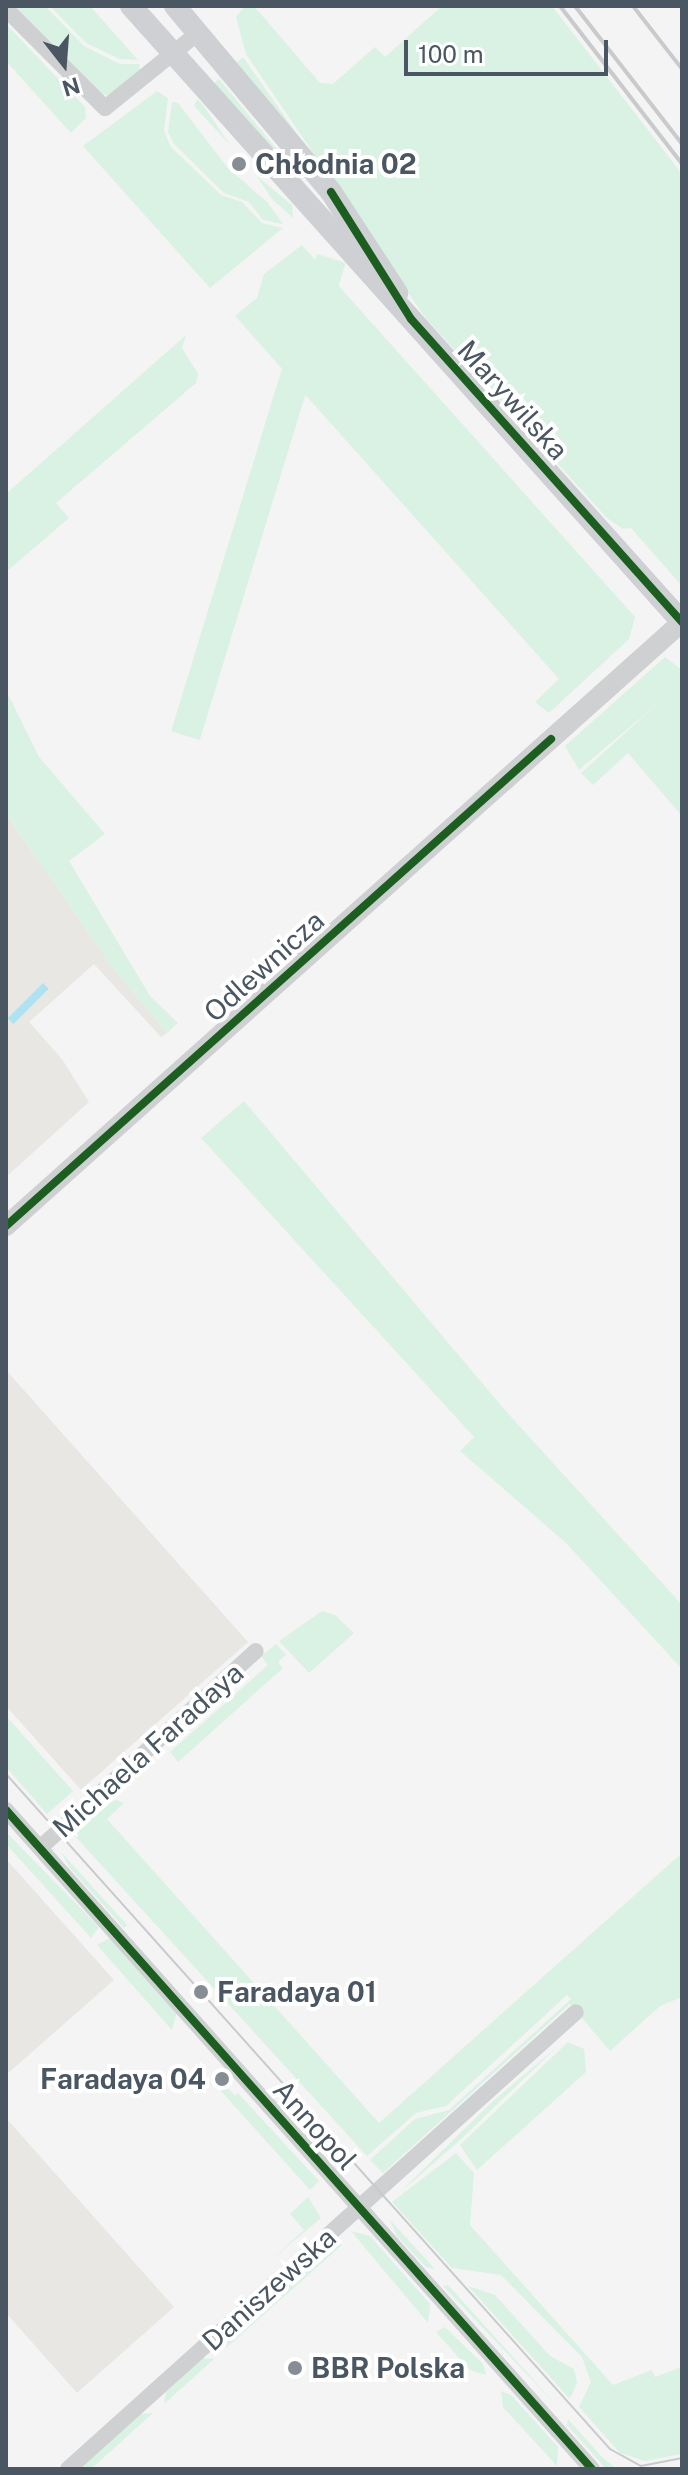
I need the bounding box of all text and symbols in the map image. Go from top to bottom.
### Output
north arrow [24,24,104,104]
scale bar [408,24,612,74]
text: 100 m [418,40,484,68]
text: N [59,72,83,102]
place label: Chłodnia 02 [255,147,417,181]
marker: Chłodnia 02 [230,155,248,173]
street label: Marywilska [451,333,575,467]
street label: Odlewnicza [197,903,331,1029]
street label: Michaela Faradaya [46,1656,250,1844]
place label: Faradaya 01 [217,1975,377,2009]
marker: Faradaya 01 [192,1983,210,2001]
place label: Faradaya 04 [40,2062,206,2096]
marker: Faradaya 04 [213,2070,231,2088]
street label: Annopol [266,2073,364,2177]
street label: Daniszewska [195,2220,343,2358]
place label: BBR Polska [311,2351,465,2385]
marker: BBR Polska [286,2359,304,2377]

